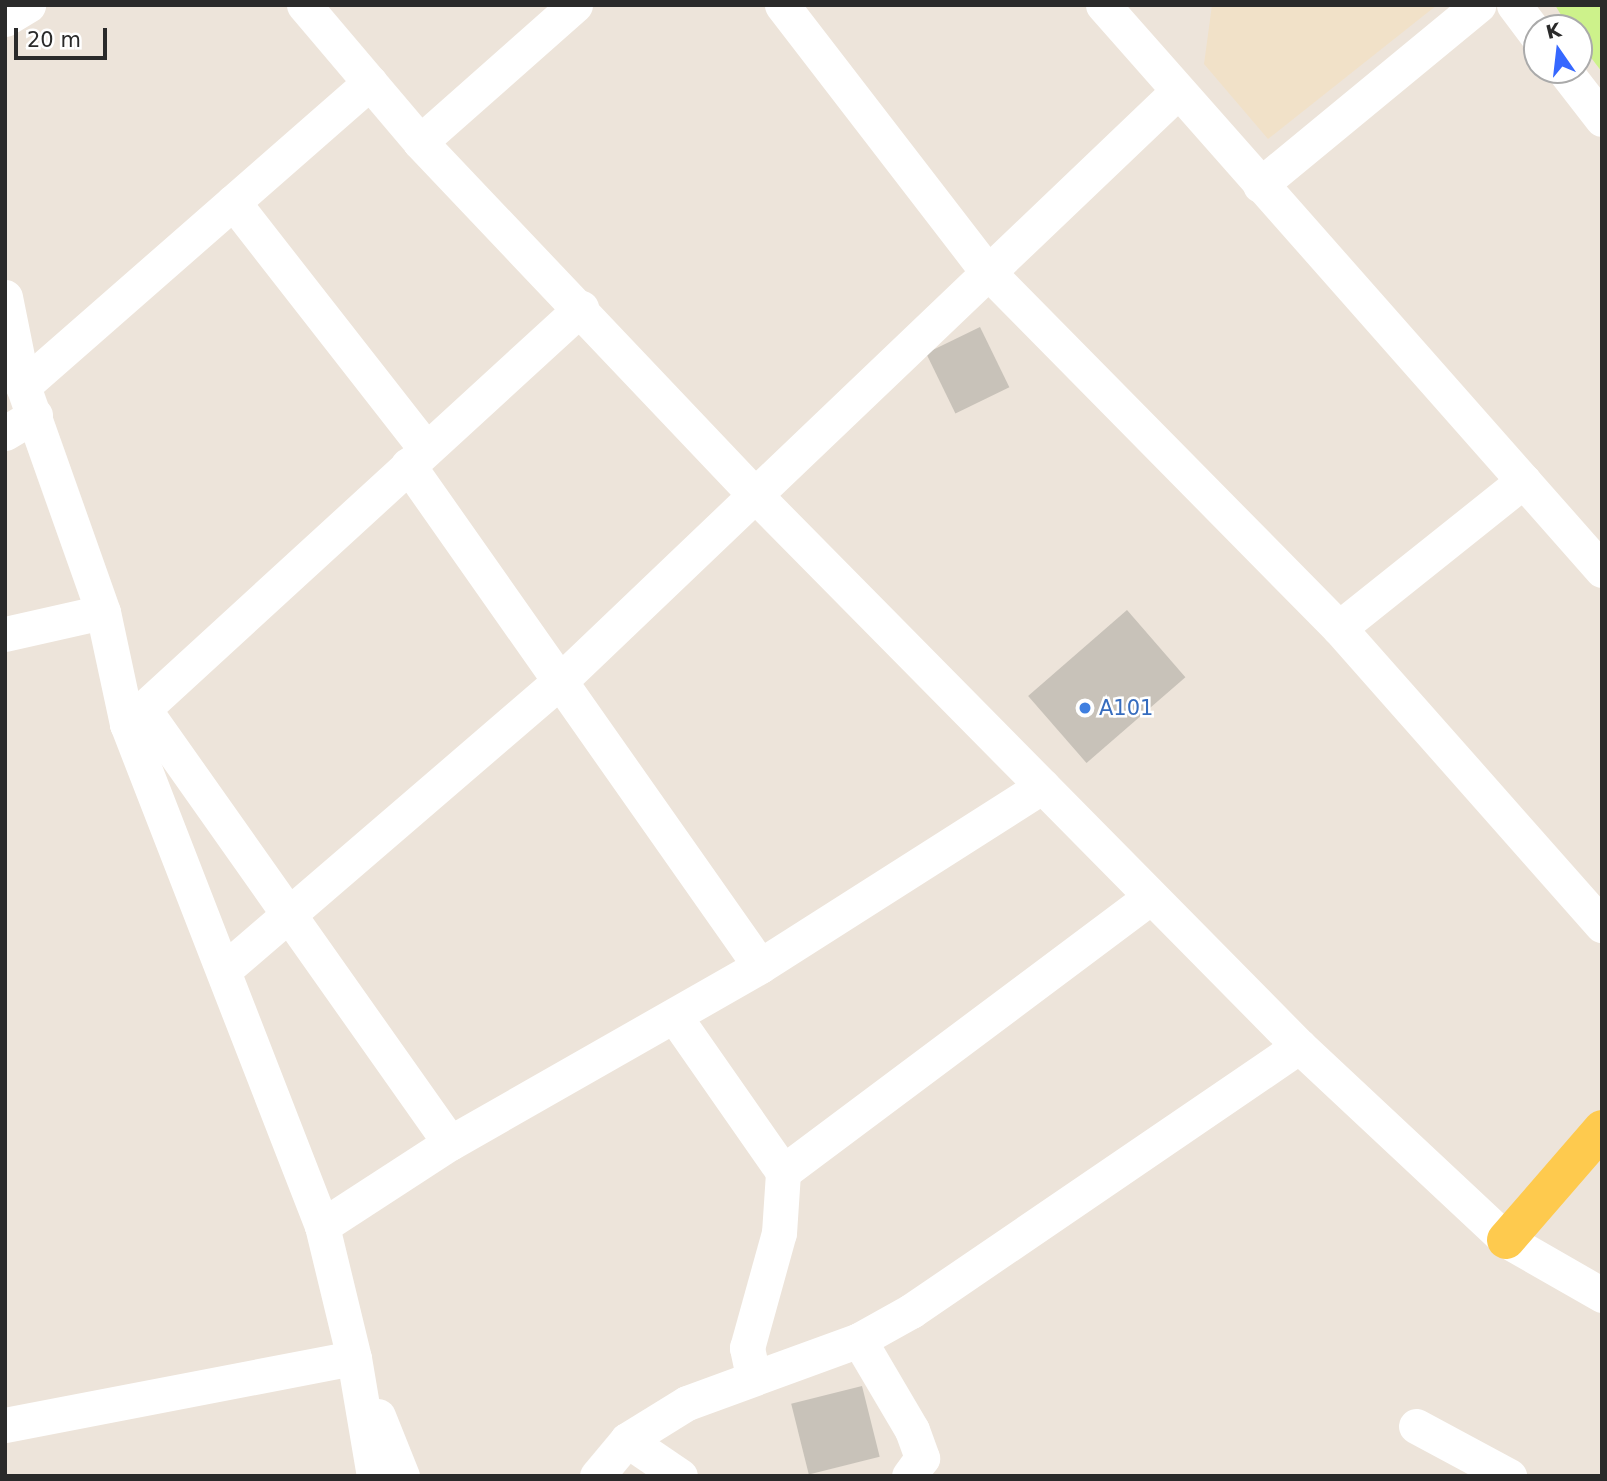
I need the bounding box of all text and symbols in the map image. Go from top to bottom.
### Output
scale bar [18,14,110,58]
north arrow [1523,14,1593,84]
text: K [1544,18,1563,43]
text: 20 m [27,28,81,52]
place label: A101 [1099,695,1153,721]
marker: A101 [1077,700,1093,716]

